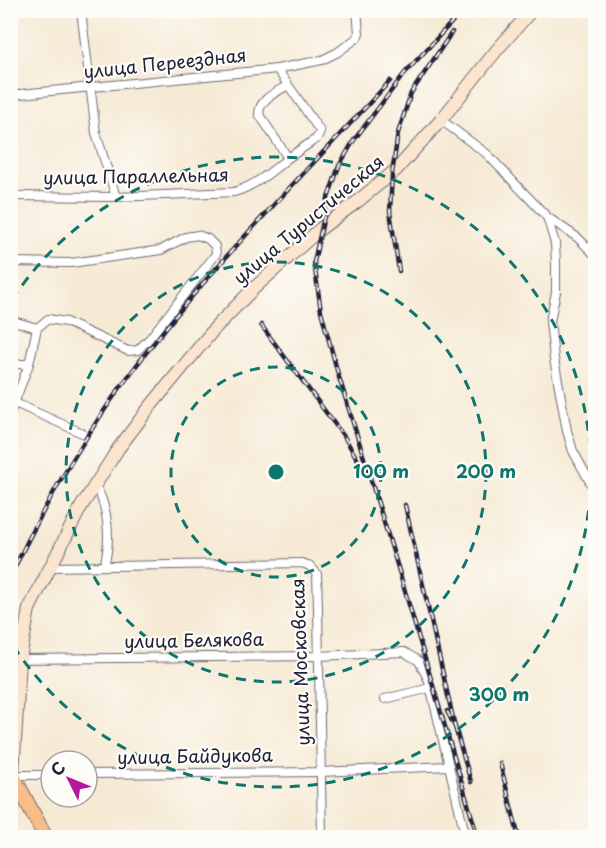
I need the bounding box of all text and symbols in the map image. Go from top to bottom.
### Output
street label: улица Переездная [82,41,248,84]
street label: улица Туристическая [227,148,389,290]
street label: улица Параллельная [43,160,229,191]
text: 100 m [353,457,409,484]
text: 200 m [456,457,516,484]
centre of rings [266,462,286,482]
street label: улица Московская [283,578,316,746]
street label: улица Белякова [124,625,265,654]
text: 300 m [469,680,529,707]
street label: улица Байдукова [117,741,274,770]
north arrow [39,749,99,809]
text: С [44,755,70,781]

